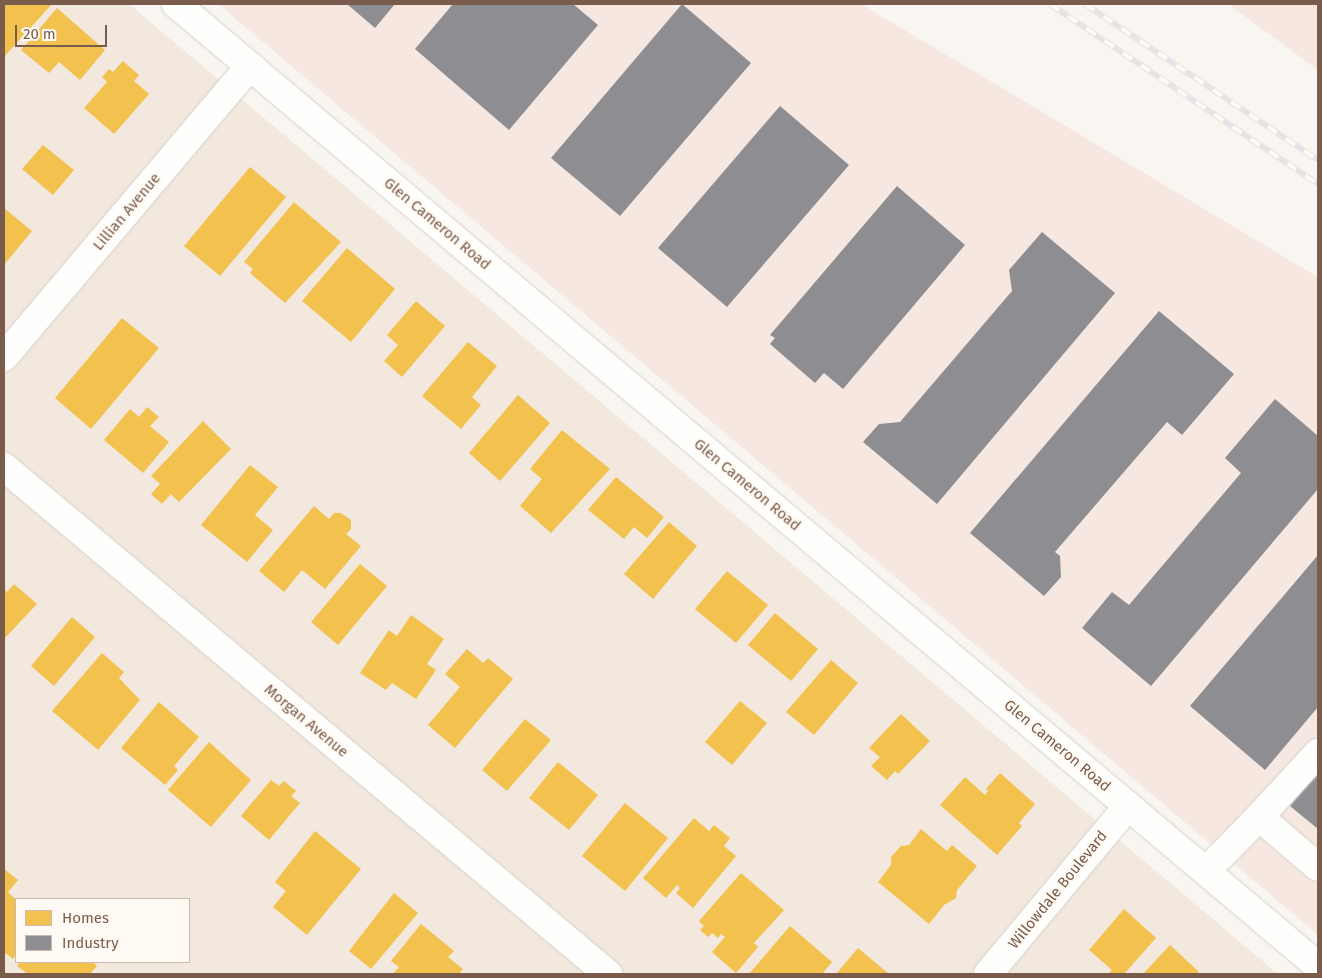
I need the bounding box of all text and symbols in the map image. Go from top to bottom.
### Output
scale bar [18,15,110,47]
text: 20 m [23,25,56,43]
street label: Lillian Avenue [89,170,165,254]
street label: Glen Cameron Road [380,174,494,274]
street label: Glen Cameron Road [690,435,804,535]
street label: Morgan Avenue [260,681,352,761]
street label: Glen Cameron Road [1000,696,1114,796]
street label: Willowdale Boulevard [1005,827,1111,953]
legend [15,898,190,963]
text: Homes [62,909,109,927]
text: Industry [62,934,119,952]

